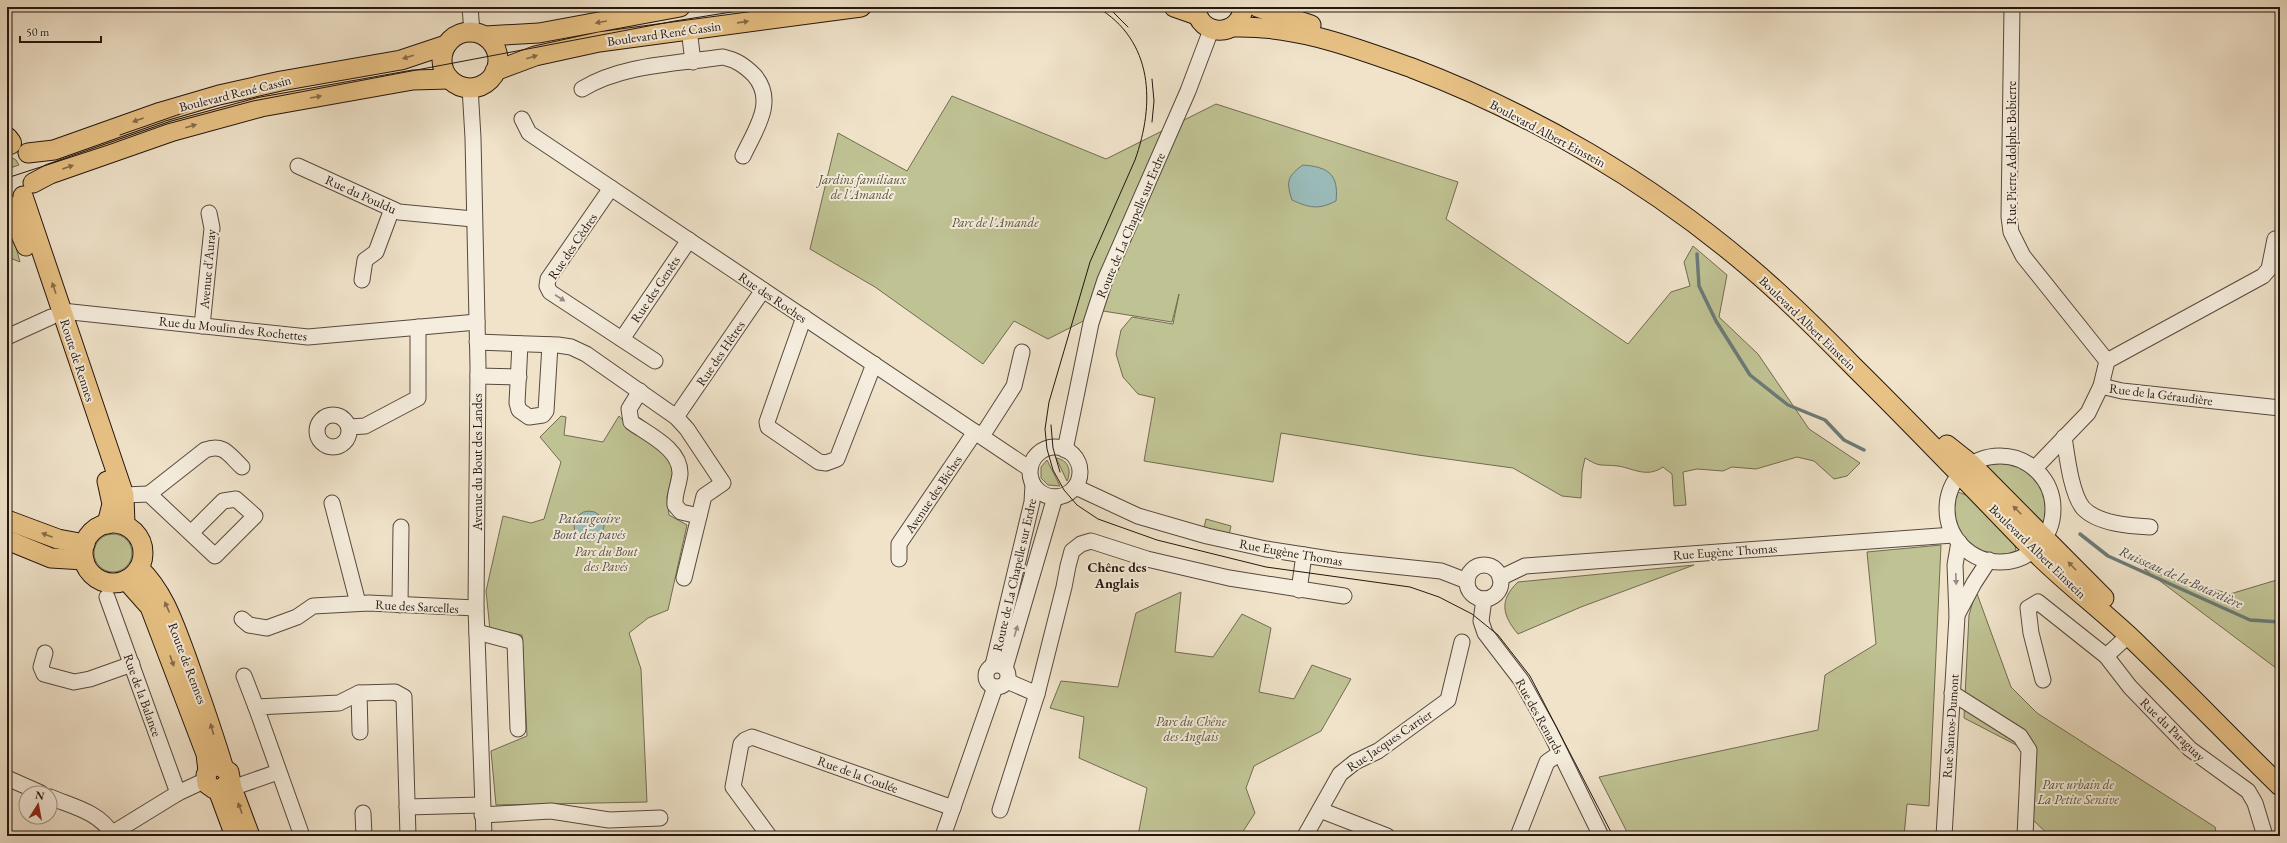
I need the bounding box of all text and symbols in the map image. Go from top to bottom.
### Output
street label: Boulevard René Cassin [606,17,722,50]
scale bar [20,18,101,44]
one-way arrow [595,19,607,25]
one-way arrow [737,19,749,25]
text: 50 m [26,24,50,40]
one-way arrow [402,54,414,60]
one-way arrow [526,54,538,60]
street label: Boulevard René Cassin [177,71,293,116]
street label: Rue Pierre Adolphe Bobierre [2003,81,2020,225]
one-way arrow [310,94,322,100]
street label: Boulevard Albert Einstein [1487,96,1609,171]
one-way arrow [132,117,144,123]
one-way arrow [185,122,198,128]
street label: Route de La Chapelle sur Erdre [1092,150,1169,301]
one-way arrow [63,164,75,170]
street label: Rue du Pouldu [323,171,399,218]
park label: Jardins familiaux de l'Amande [815,171,907,203]
street label: Rue des Cèdres [544,210,601,283]
park label: Parc de l'Amande [951,214,1039,231]
street label: Avenue d'Auray [195,228,219,311]
street label: Rue des Genêts [627,253,684,326]
street label: Rue des Roches [735,268,810,327]
street label: Boulevard Albert Einstein [1755,272,1860,374]
one-way arrow [51,282,57,294]
one-way arrow [555,295,566,302]
street label: Rue du Moulin des Rochettes [158,312,308,345]
street label: Route de Rennes [56,317,99,404]
street label: Rue des Hêtres [692,317,749,389]
street label: Rue de la Géraudière [2108,380,2214,409]
street label: Avenue du Bout des Landes [469,393,486,532]
street label: Avenue des Biches [901,452,966,537]
street label: Route de La Chapelle sur Erdre [989,497,1040,653]
street label: Boulevard Albert Einstein [1985,500,2090,602]
one-way arrow [2012,505,2022,515]
water label: Pataugeoire Bout des pavés [551,509,626,543]
one-way arrow [41,532,53,538]
street label: Rue Eugène Thomas [1238,535,1344,570]
street label: Rue Eugène Thomas [1672,539,1778,564]
water label: Ruisseau de la Botardière [2116,542,2246,612]
park label: Parc du Bout des Pavés [574,543,639,575]
district label: Chêne des Anglais [1087,558,1147,592]
one-way arrow [2067,561,2077,571]
one-way arrow [1952,573,1959,585]
street label: Rue des Sarcelles [375,596,459,617]
one-way arrow [163,601,170,613]
street label: Route de Rennes [164,620,211,706]
one-way arrow [1013,624,1019,636]
street label: Rue de la Balance [120,651,165,739]
one-way arrow [169,656,175,668]
street label: Rue Santos-Dumont [1938,673,1963,779]
street label: Rue des Renards [1512,675,1567,757]
street label: Rue du Paraguay [2136,694,2209,765]
street label: Rue Jacques Cartier [1343,705,1436,775]
park label: Parc du Chêne des Anglais [1156,713,1227,745]
one-way arrow [209,722,215,734]
street label: Rue de la Coulée [815,752,900,797]
park label: Parc urbain de La Petite Sensive [2036,776,2119,808]
north arrow [18,785,58,825]
text: N [34,787,46,803]
one-way arrow [237,802,243,814]

